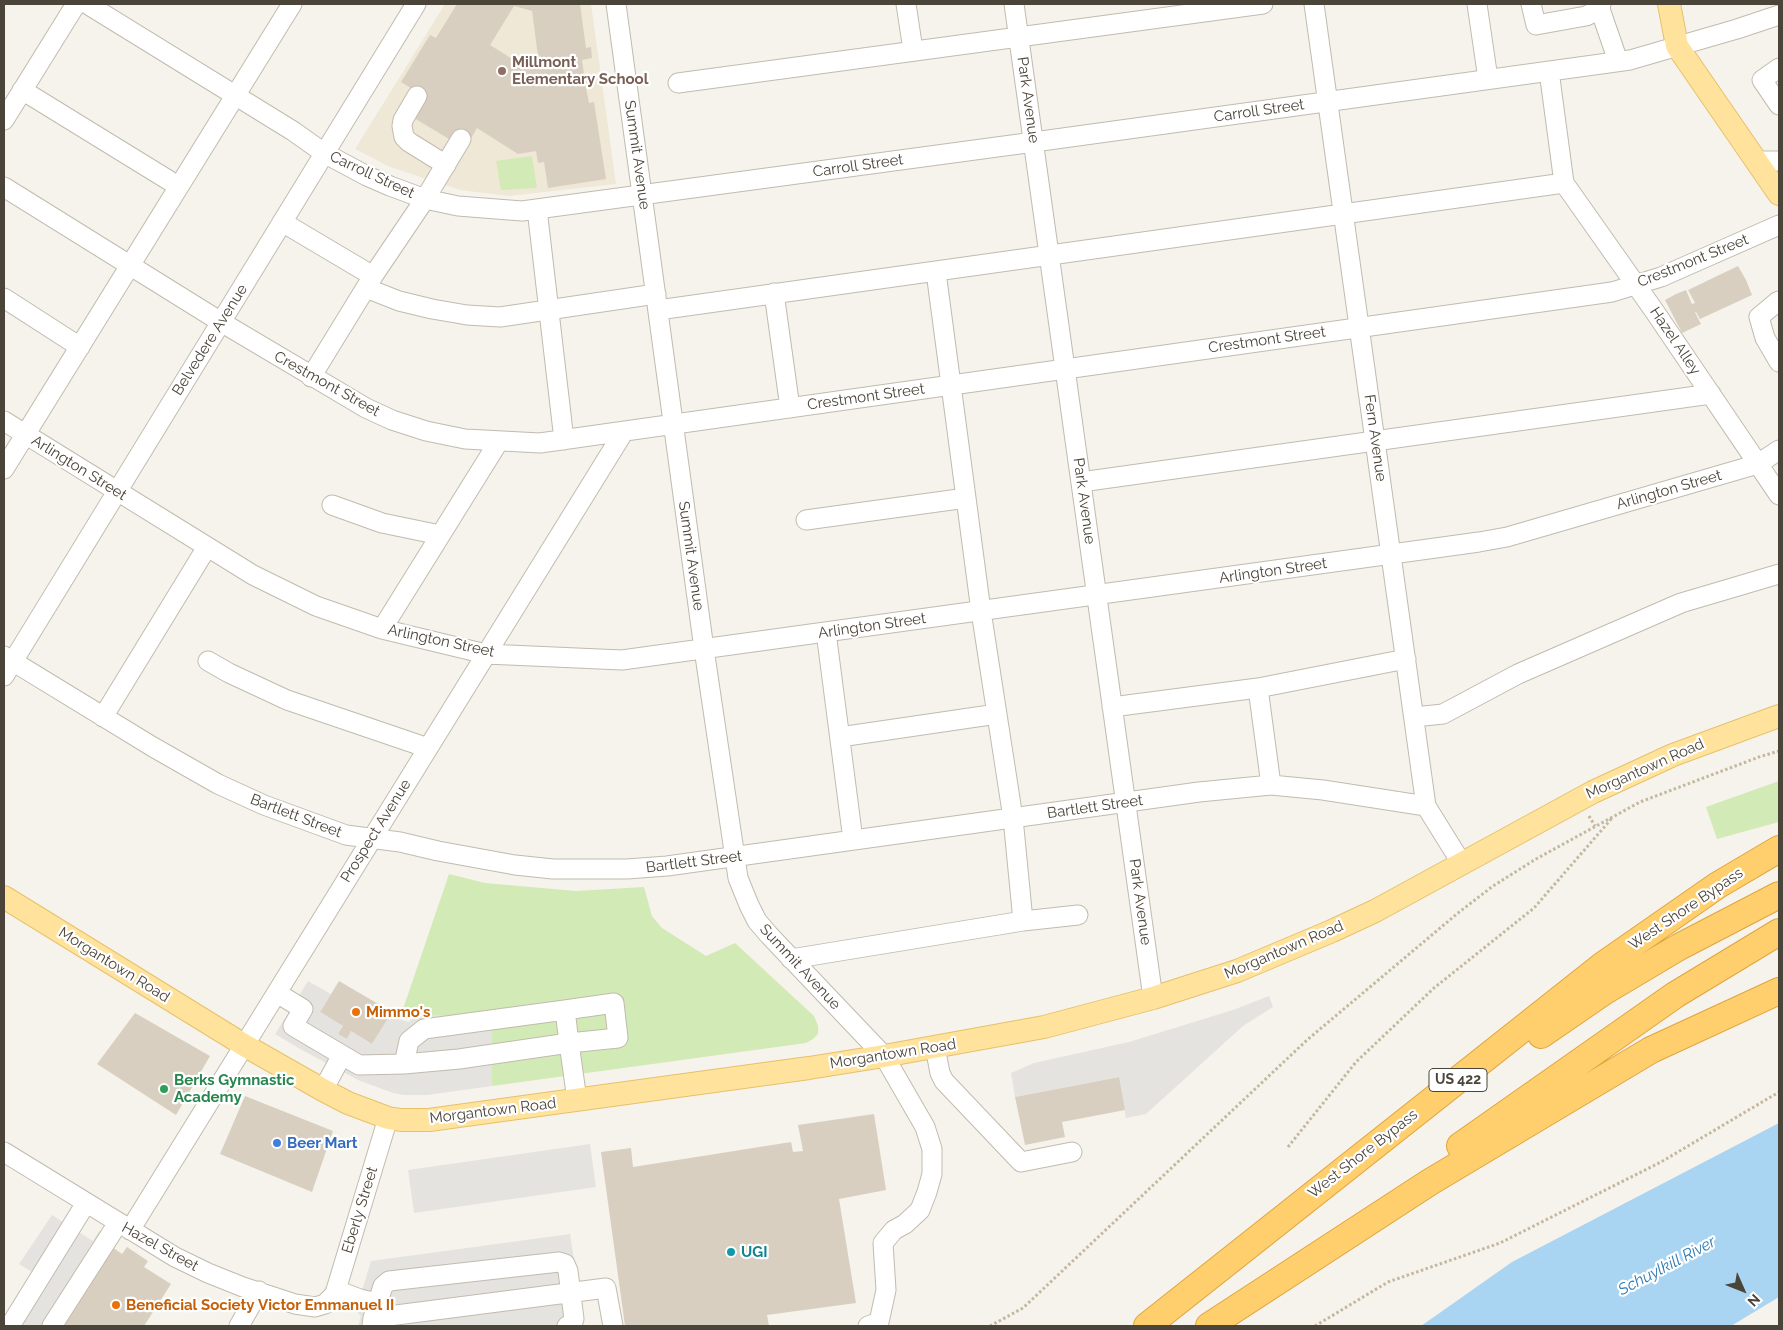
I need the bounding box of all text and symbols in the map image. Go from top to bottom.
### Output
place label: Millmont Elementary School [512,53,648,88]
street label: Park Avenue [1013,56,1043,144]
marker: Millmont Elementary School [496,65,508,77]
street label: Carroll Street [1213,96,1305,126]
street label: Summit Avenue [620,99,654,211]
street label: Carroll Street [327,148,417,202]
street label: Carroll Street [812,151,904,181]
street label: Crestmont Street [1635,231,1751,291]
street label: Belvedere Avenue [169,281,251,399]
street label: Hazel Alley [1646,304,1704,378]
street label: Crestmont Street [1207,323,1327,357]
street label: Crestmont Street [271,347,383,421]
street label: Crestmont Street [806,380,926,414]
street label: Fern Avenue [1360,393,1390,483]
street label: Arlington Street [28,432,130,504]
street label: Park Avenue [1069,457,1099,545]
street label: Arlington Street [1614,466,1724,514]
street label: Summit Avenue [674,500,708,612]
street label: Arlington Street [1218,555,1328,587]
street label: Arlington Street [817,610,927,642]
street label: Arlington Street [386,621,496,661]
street label: Morgantown Road [1583,735,1707,803]
street label: Prospect Avenue [337,776,415,886]
street label: Bartlett Street [248,790,344,842]
street label: Bartlett Street [1046,791,1144,823]
street label: Bartlett Street [645,847,743,877]
street label: Park Avenue [1125,858,1155,946]
street label: West Shore Bypass [1625,864,1747,954]
street label: Morgantown Road [1222,917,1346,983]
street label: Summit Avenue [756,921,844,1013]
street label: Morgantown Road [55,924,173,1006]
place label: Mimmo's [366,1003,430,1021]
marker: Mimmo's [350,1006,362,1018]
street label: Morgantown Road [829,1035,957,1073]
road number: US 422 [1429,1068,1487,1092]
place label: Berks Gymnastic Academy [174,1071,294,1106]
marker: Berks Gymnastic Academy [158,1083,170,1095]
street label: Morgantown Road [429,1094,557,1128]
street label: West Shore Bypass [1305,1106,1421,1202]
place label: Beer Mart [287,1134,358,1152]
marker: Beer Mart [271,1137,283,1149]
street label: Eberly Street [338,1164,382,1256]
street label: Hazel Street [119,1219,201,1275]
water label: Schuylkill River [1615,1232,1719,1300]
place label: UGI [741,1243,767,1261]
marker: UGI [725,1246,737,1258]
north arrow [1718,1265,1768,1315]
text: N [1744,1291,1763,1310]
place label: Beneficial Society Victor Emmanuel II [126,1296,394,1314]
marker: Beneficial Society Victor Emmanuel II [110,1299,122,1311]

